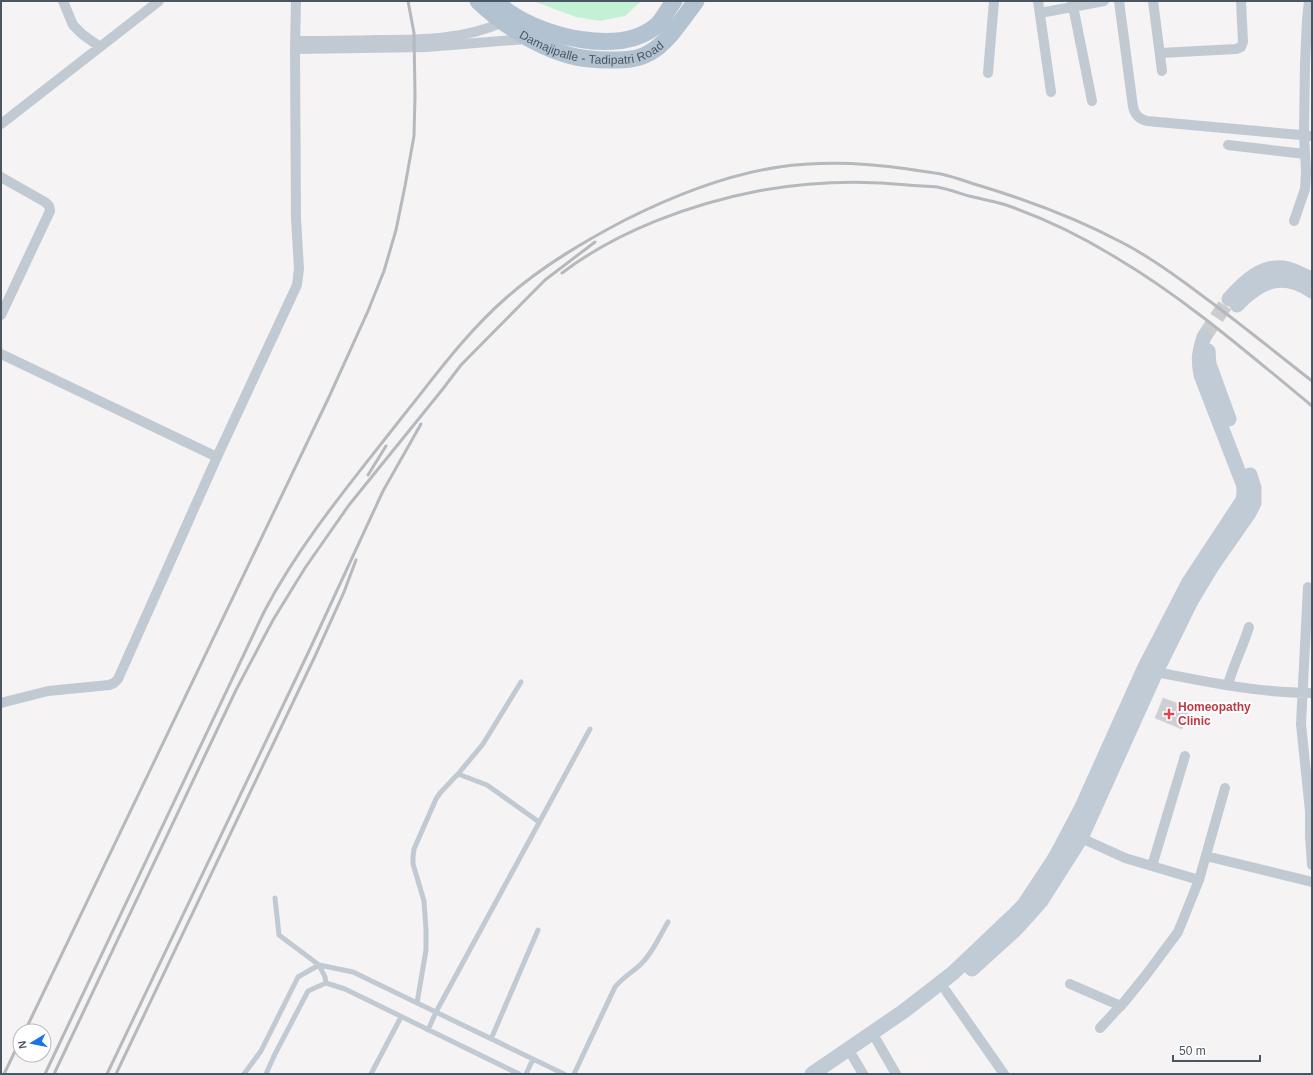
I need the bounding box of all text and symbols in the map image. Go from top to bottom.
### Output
street label: Damajipalle - Tadipatri Road [515,23,667,45]
text: Damajipalle - Tadipatri Road [517,28,666,67]
place label: Homeopathy Clinic [1178,700,1251,728]
marker: Homeopathy Clinic [1163,708,1175,720]
north arrow [12,1023,52,1063]
scale bar [1173,1037,1260,1063]
text: N [16,1040,29,1050]
text: 50 m [1179,1044,1206,1058]

